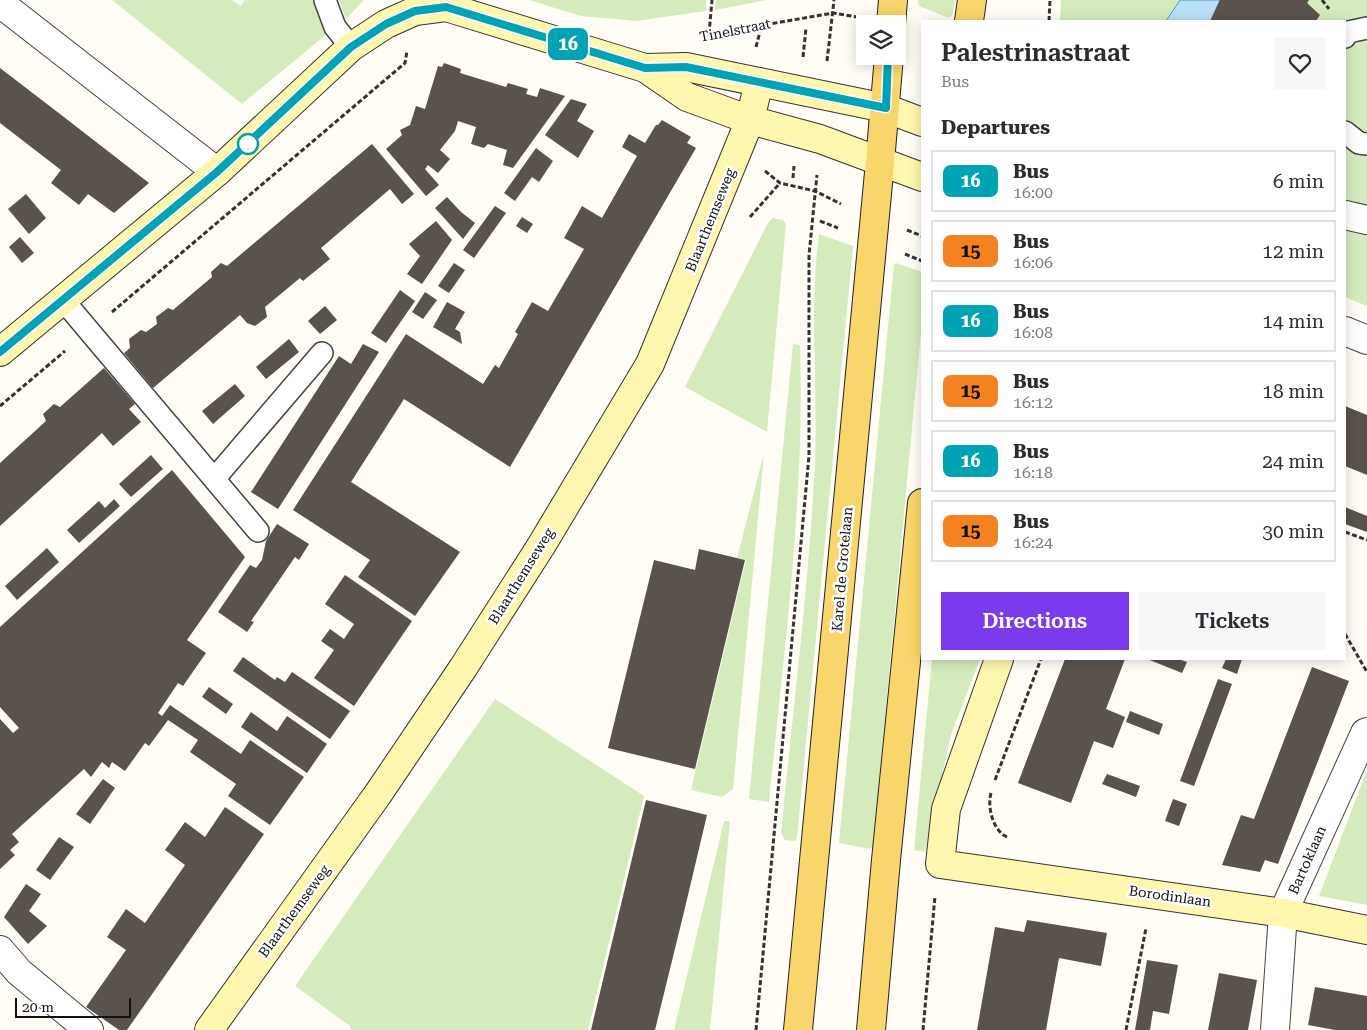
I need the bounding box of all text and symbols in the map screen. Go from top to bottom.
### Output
street label: Tinelstraat [698,15,772,45]
map controls [856,15,906,65]
button: layers [856,15,906,65]
line badge: 16 [546,28,590,60]
text: 16 [558,33,578,54]
button: heart [1274,37,1326,89]
text: Palestrinastraat [941,39,1130,67]
text: Bus [941,72,969,91]
text: Departures [941,116,1050,139]
unlabelled marker [237,133,259,155]
text: Bus [1013,160,1049,183]
street label: Blaarthemseweg [682,166,738,274]
text: 16 [960,170,981,191]
text: 6 min [1273,170,1324,193]
text: 16:00 [1013,183,1053,202]
text: Bus [1013,230,1049,253]
text: 15 [960,240,981,261]
text: 12 min [1262,240,1324,263]
text: 16:06 [1013,253,1053,272]
text: Bus [1013,300,1049,323]
text: 16 [960,310,981,331]
text: 14 min [1262,310,1324,333]
text: 16:08 [1013,323,1053,342]
text: Bus [1013,370,1049,393]
text: 15 [960,380,981,401]
text: 18 min [1262,380,1324,403]
text: 16:12 [1013,393,1053,412]
text: Bus [1013,440,1049,463]
text: 16 [960,450,981,471]
text: 24 min [1262,450,1324,473]
text: 16:18 [1013,463,1053,482]
street label: Karel de Grotelaan [829,506,855,632]
text: Bus [1013,510,1049,533]
text: 15 [960,520,981,541]
text: 30 min [1262,520,1324,543]
street label: Blaarthemseweg [485,525,557,627]
text: 16:24 [1013,533,1053,552]
button: Directions [941,592,1129,650]
button: Tickets [1139,592,1326,650]
street label: Bartoklaan [1285,823,1329,897]
street label: Blaarthemseweg [255,862,333,960]
street label: Borodinlaan [1128,882,1212,910]
scale bar [15,995,131,1018]
text: 20 m [22,999,54,1015]

